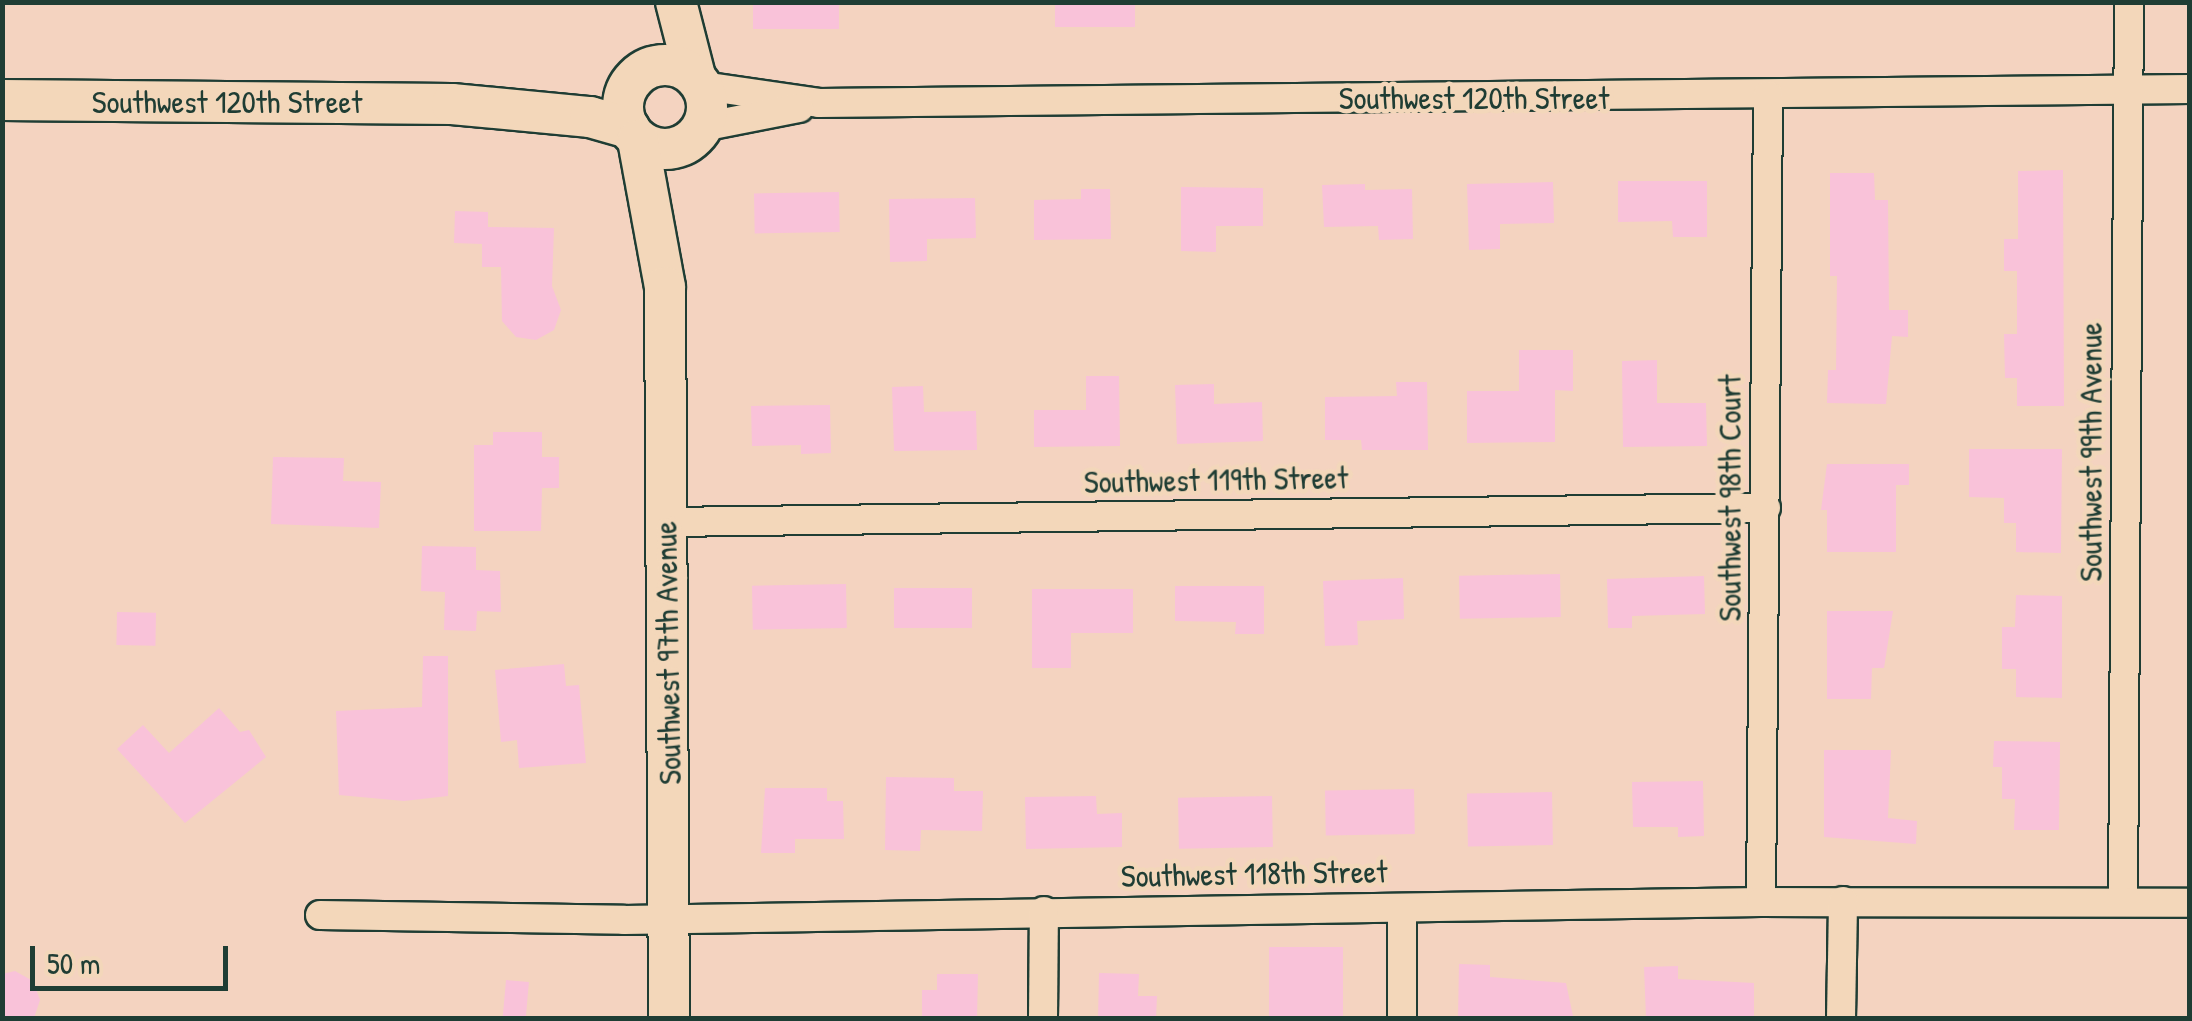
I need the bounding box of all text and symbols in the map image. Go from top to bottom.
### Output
street label: Southwest 120th Street [1339,79,1609,117]
street label: Southwest 120th Street [92,83,362,121]
street label: Southwest 99th Avenue [2072,322,2110,582]
street label: Southwest 98th Court [1711,374,1749,622]
street label: Southwest 119th Street [1084,458,1348,502]
street label: Southwest 97th Avenue [647,521,689,785]
street label: Southwest 118th Street [1120,852,1388,896]
scale bar [35,926,232,988]
text: 50 m [47,943,100,983]

